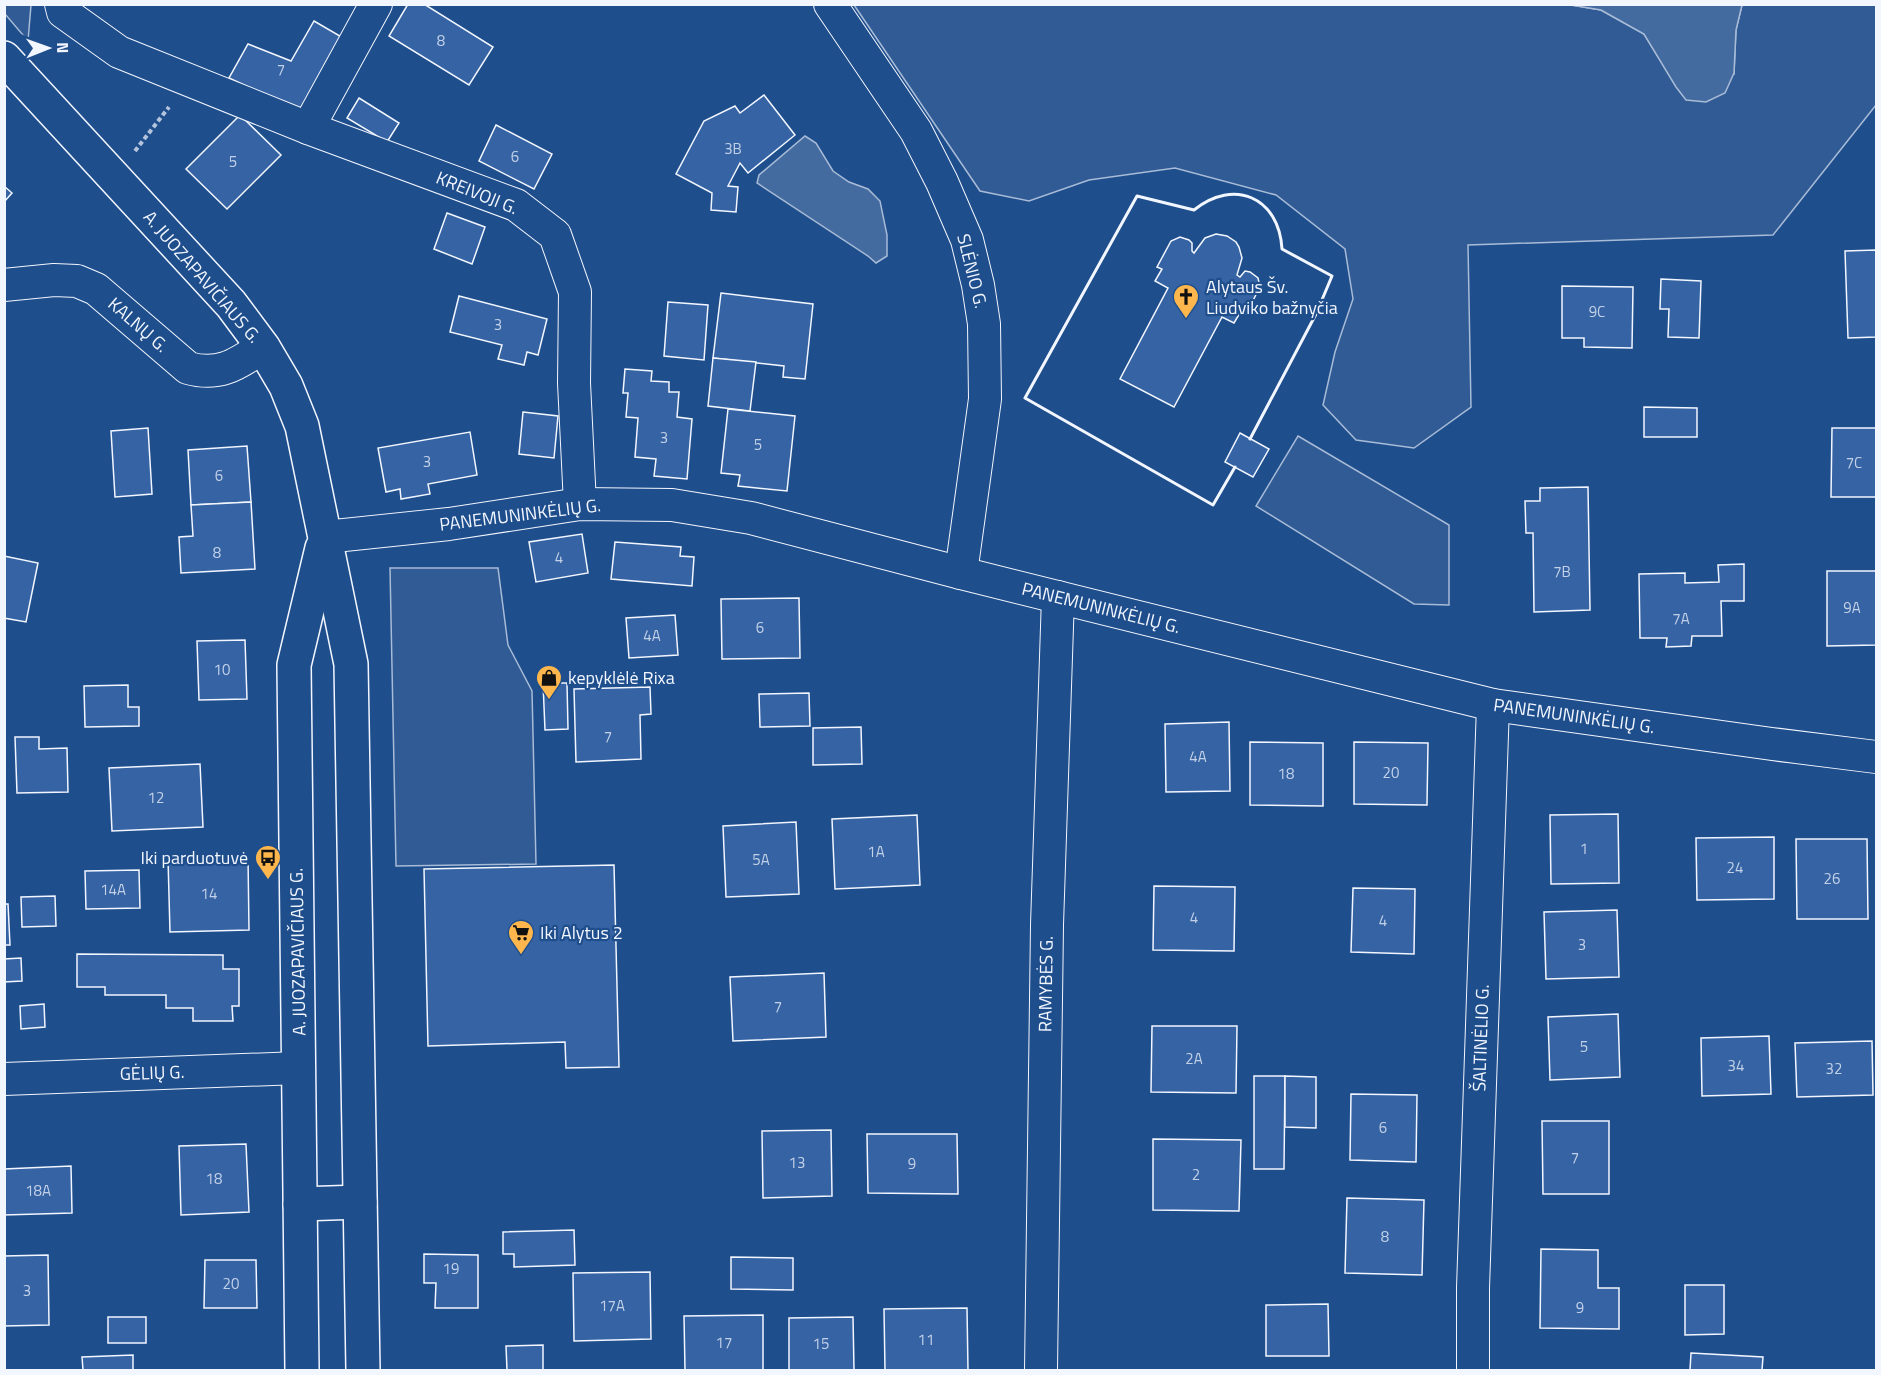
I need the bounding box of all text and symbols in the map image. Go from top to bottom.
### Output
north arrow [18,18,78,78]
house number: 8 [437,29,445,52]
text: N [51,42,75,53]
house number: 7 [277,58,285,81]
house number: 3B [724,137,742,160]
house number: 6 [511,145,519,168]
house number: 5 [229,150,237,173]
street label: KREIVOJI G. [432,164,522,221]
street label: A. JUOZAPAVIČIAUS G. [137,204,268,349]
street label: SLĖNIO G. [950,231,995,311]
place label: Alytaus Šv. Liudviko bažnyčia [1206,273,1338,321]
church icon: Alytaus Šv. Liudviko bažnyčia [1171,282,1201,320]
street label: KALNŲ G. [102,291,174,359]
house number: 9C [1589,300,1605,323]
house number: 3 [494,313,502,336]
house number: 3 [660,426,668,449]
house number: 5 [754,433,762,456]
house number: 3 [423,450,431,473]
house number: 7C [1846,451,1862,474]
house number: 6 [215,464,223,487]
street label: PANEMUNINKĖLIŲ G. [438,491,602,538]
house number: 8 [213,541,221,564]
house number: 4 [555,546,563,569]
house number: 7B [1553,560,1571,583]
street label: PANEMUNINKĖLIŲ G. [1019,575,1183,640]
house number: 9A [1843,596,1861,619]
house number: 7A [1672,607,1690,630]
house number: 6 [756,616,764,639]
house number: 4A [643,624,661,647]
house number: 10 [214,658,230,681]
shop icon: kepyklėlė Rixa [534,663,564,701]
place label: kepyklėlė Rixa [568,664,675,691]
street label: PANEMUNINKĖLIŲ G. [1492,691,1656,740]
house number: 7 [604,725,612,748]
house number: 4A [1189,745,1207,768]
house number: 20 [1383,761,1399,784]
house number: 18 [1278,762,1294,785]
house number: 12 [148,786,164,809]
house number: 1 [1580,837,1588,860]
house number: 1A [867,840,885,863]
bus stop icon: Iki parduotuvė [253,843,283,881]
place label: Iki parduotuvė [141,844,248,871]
house number: 5A [752,848,770,871]
house number: 24 [1727,856,1743,879]
house number: 26 [1824,867,1840,890]
street label: A. JUOZAPAVIČIAUS G. [283,868,312,1036]
house number: 14A [100,878,126,901]
house number: 14 [201,882,217,905]
house number: 4 [1190,906,1198,929]
house number: 4 [1379,909,1387,932]
supermarket icon: Iki Alytus 2 [506,918,536,956]
place label: Iki Alytus 2 [540,919,623,946]
house number: 3 [1578,933,1586,956]
street label: RAMYBĖS G. [1031,936,1060,1032]
street label: ŠALTINĖLIO G. [1465,984,1496,1092]
house number: 7 [774,995,782,1018]
house number: 5 [1580,1035,1588,1058]
house number: 2A [1185,1047,1203,1070]
house number: 34 [1728,1054,1744,1077]
house number: 32 [1826,1057,1842,1080]
street label: GĖLIŲ G. [119,1058,185,1087]
house number: 6 [1379,1116,1387,1139]
house number: 7 [1571,1146,1579,1169]
house number: 13 [789,1151,805,1174]
house number: 9 [908,1152,916,1175]
house number: 2 [1192,1163,1200,1186]
house number: 18 [206,1167,222,1190]
house number: 18A [25,1179,51,1202]
house number: 8 [1381,1225,1389,1248]
house number: 19 [443,1257,459,1280]
house number: 20 [223,1272,239,1295]
house number: 3 [23,1279,31,1302]
house number: 17A [599,1294,625,1317]
house number: 9 [1576,1296,1584,1319]
house number: 11 [918,1328,934,1351]
house number: 17 [716,1331,732,1354]
house number: 15 [813,1332,829,1355]

